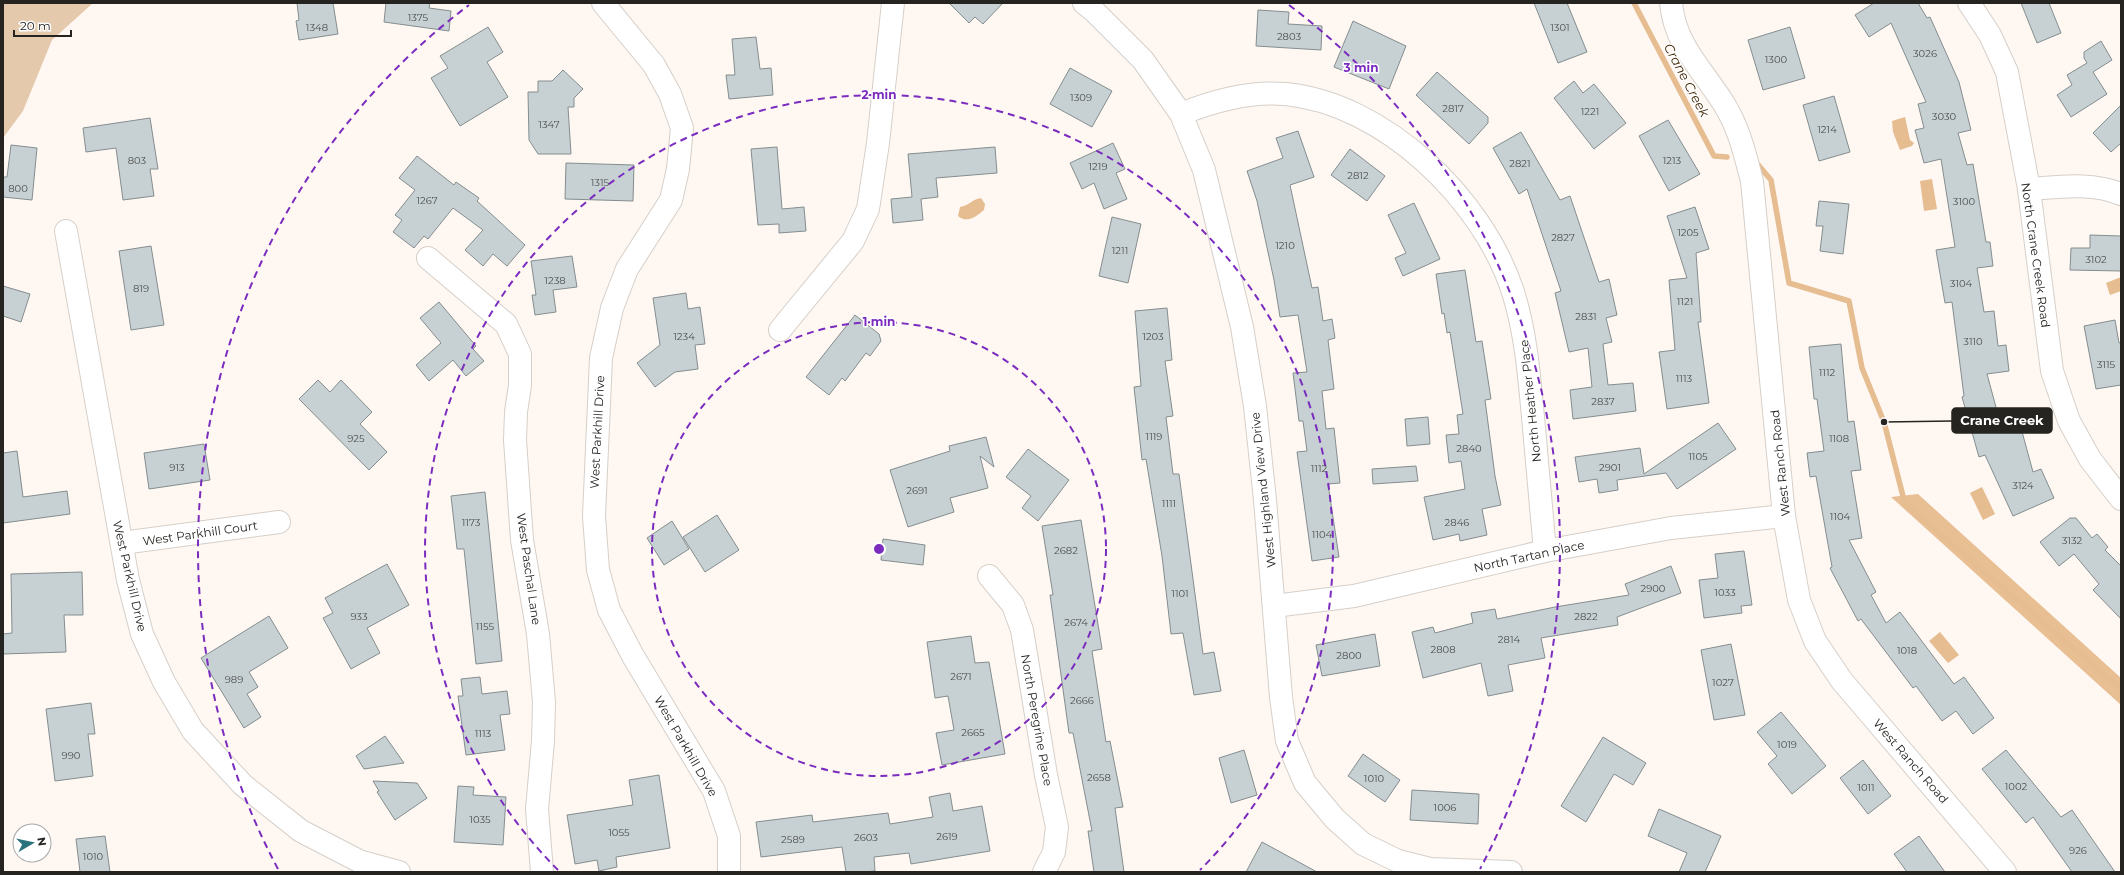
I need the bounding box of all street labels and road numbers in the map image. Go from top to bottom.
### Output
street label: North Crane Creek Road [2018,182,2054,328]
street label: North Heather Place [1516,339,1544,463]
street label: West Parkhill Drive [587,375,607,489]
street label: West Ranch Road [1767,409,1793,517]
street label: West Highland View Drive [1247,411,1279,569]
street label: West Paschal Lane [514,512,544,626]
street label: West Parkhill Court [142,517,259,548]
street label: West Parkhill Drive [110,519,150,633]
street label: North Tartan Place [1472,537,1586,575]
street label: North Peregrine Place [1018,653,1056,787]
street label: West Parkhill Drive [651,693,721,799]
street label: West Ranch Road [1870,716,1952,806]

